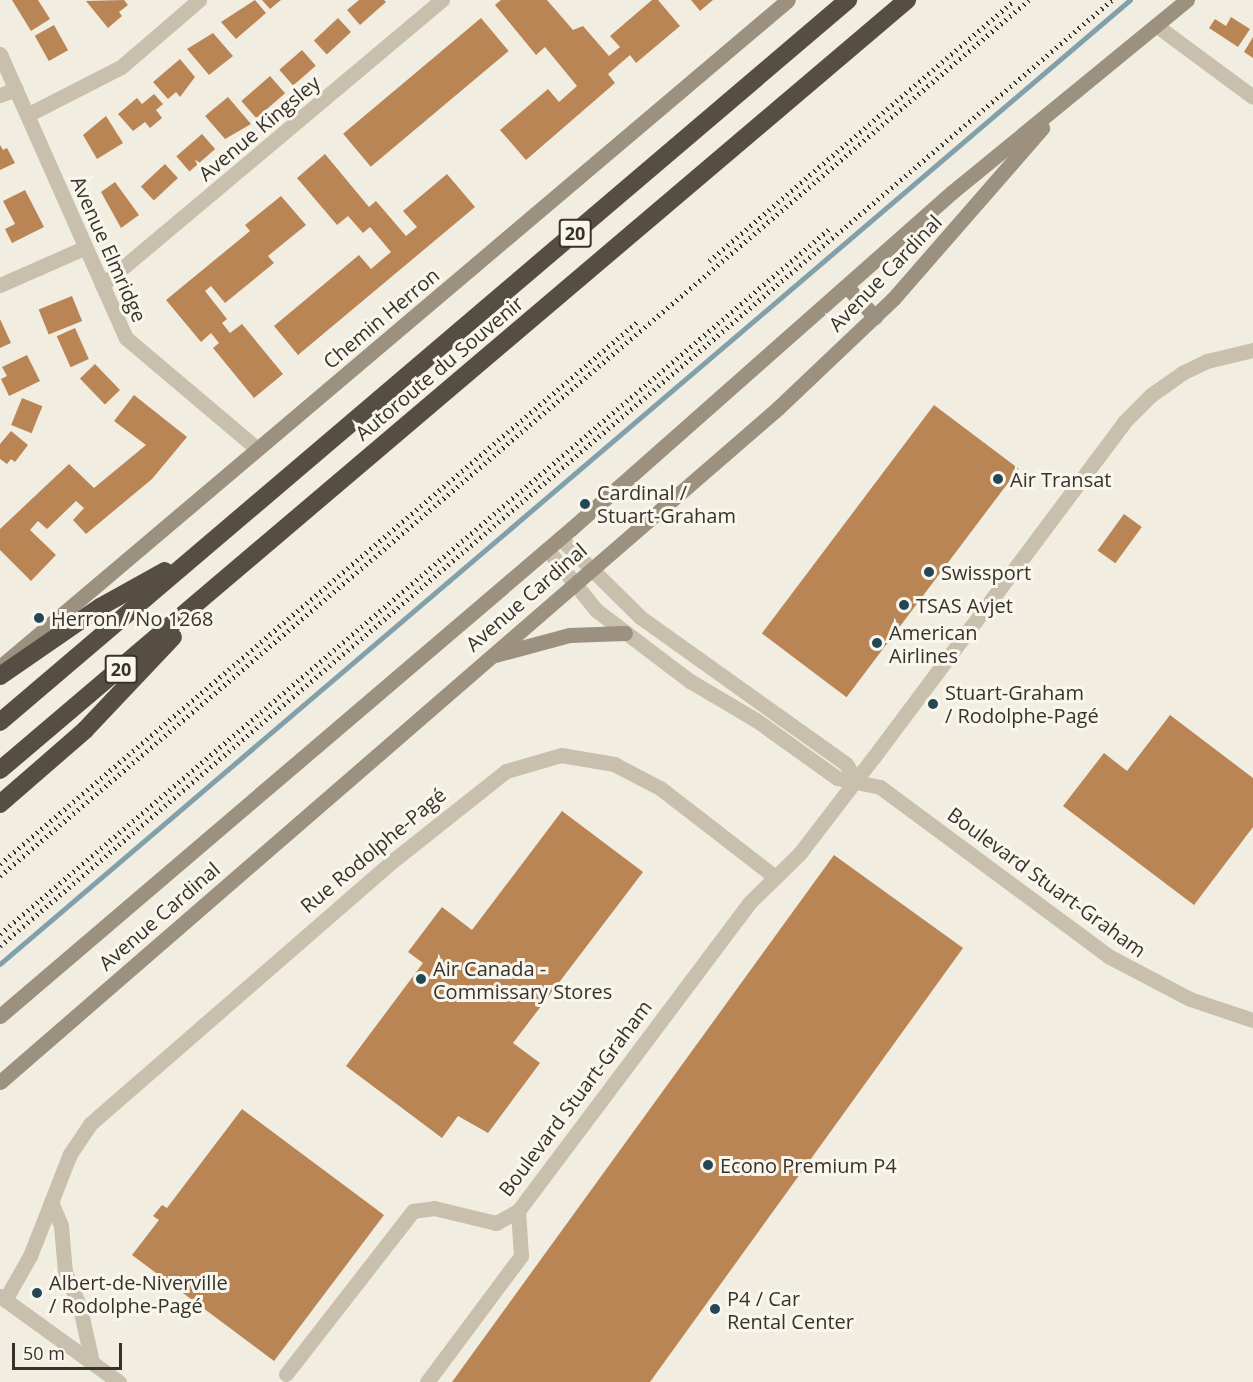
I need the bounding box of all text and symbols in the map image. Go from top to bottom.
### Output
street label: Avenue Kingsley [193,70,325,186]
street label: Avenue Elmridge [66,172,152,326]
street label: Avenue Cardinal [823,210,947,336]
road number: 20 [558,218,592,248]
street label: Chemin Herron [318,263,444,373]
street label: Autoroute du Souvenir [350,291,528,445]
place label: Air Transat [1010,467,1111,491]
marker: Air Transat [991,472,1005,486]
place label: Cardinal / Stuart-Graham [597,480,736,527]
marker: Cardinal / Stuart-Graham [578,497,592,511]
street label: Avenue Cardinal [461,538,591,656]
place label: Swissport [941,560,1031,584]
marker: Swissport [922,565,936,579]
place label: TSAS Avjet [916,593,1013,617]
marker: TSAS Avjet [897,598,911,612]
place label: Herron / No 1268 [51,606,213,630]
marker: Herron / No 1268 [32,611,46,625]
place label: American Airlines [889,620,978,667]
marker: American Airlines [870,636,884,650]
road number: 20 [104,654,138,684]
place label: Stuart-Graham / Rodolphe-Pagé [945,680,1099,727]
marker: Stuart-Graham / Rodolphe-Pagé [926,697,940,711]
street label: Rue Rodolphe-Pagé [296,782,450,918]
street label: Boulevard Stuart-Graham [943,802,1151,962]
street label: Avenue Cardinal [94,857,224,975]
place label: Air Canada - Commissary Stores [433,956,612,1003]
marker: Air Canada - Commissary Stores [414,972,428,986]
street label: Boulevard Stuart-Graham [493,995,657,1201]
place label: Econo Premium P4 [720,1153,897,1177]
marker: Econo Premium P4 [701,1158,715,1172]
place label: Albert-de-Niverville / Rodolphe-Pagé [49,1270,228,1317]
marker: Albert-de-Niverville / Rodolphe-Pagé [30,1286,44,1300]
place label: P4 / Car Rental Center [727,1286,854,1333]
marker: P4 / Car Rental Center [708,1302,722,1316]
scale bar [15,1331,124,1369]
text: 50 m [23,1341,65,1365]

